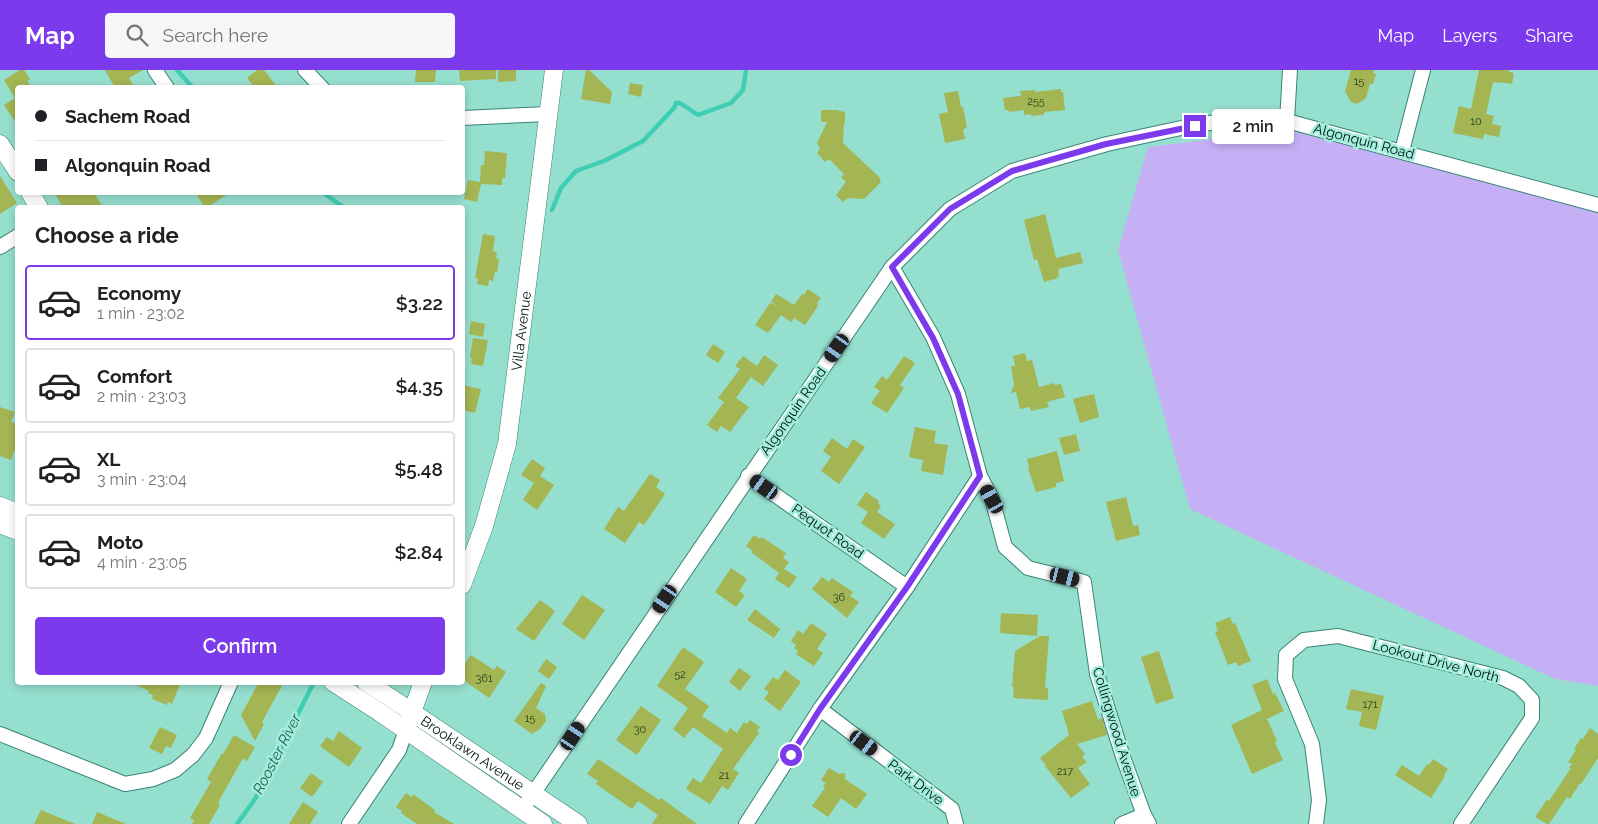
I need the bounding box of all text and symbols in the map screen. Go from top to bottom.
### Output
search box [105,13,455,58]
text: Map [25,21,75,50]
icon: search [123,21,151,49]
text: Search here [163,24,268,46]
text: Map [1378,25,1414,46]
text: Layers [1442,25,1497,46]
text: Share [1525,25,1573,46]
house number: 15 [1354,75,1364,88]
house number: 255 [1027,95,1045,108]
text: Sachem Road [65,105,190,127]
callout: 2 min [1212,108,1295,144]
route end [1184,115,1206,137]
house number: 10 [1470,115,1482,128]
text: 2 min [1233,117,1274,136]
street label: Algonquin Road [1312,120,1416,162]
text: Algonquin Road [65,154,210,176]
text: Choose a ride [35,222,179,248]
icon: car [37,280,82,325]
text: Economy [97,282,181,304]
street label: Villa Avenue [508,290,534,372]
text: $3.22 [396,292,443,314]
text: 1 min · 23:02 [97,304,185,323]
car [822,331,851,365]
icon: car [37,363,82,408]
street label: Algonquin Road [757,364,829,458]
text: Comfort [97,365,172,387]
text: $4.35 [395,375,443,397]
text: 2 min · 23:03 [97,387,186,406]
icon: car [37,446,82,491]
text: XL [97,448,120,470]
text: $5.48 [394,458,443,480]
text: 3 min · 23:04 [97,470,187,489]
car [747,472,780,502]
car [978,482,1005,516]
street label: Pequot Road [789,500,867,562]
icon: car [37,529,82,574]
text: Moto [97,531,143,553]
text: $2.84 [394,541,443,563]
text: 4 min · 23:05 [97,553,187,572]
car [1048,566,1081,588]
car [650,582,679,616]
house number: 36 [833,591,846,604]
button: Confirm [35,617,445,675]
street label: Lookout Drive North [1371,636,1501,686]
street label: Collingwood Avenue [1090,666,1144,798]
house number: 52 [674,668,686,681]
house number: 361 [475,672,493,685]
house number: 171 [1362,698,1378,711]
water label: Rooster River [249,710,305,797]
street label: Brooklawn Avenue [418,712,527,793]
house number: 15 [525,712,535,725]
car [558,719,587,753]
house number: 30 [634,723,647,736]
car [847,728,880,758]
route start [780,744,802,766]
street label: Park Drive [885,756,947,808]
house number: 217 [1057,765,1073,778]
house number: 21 [719,769,730,782]

